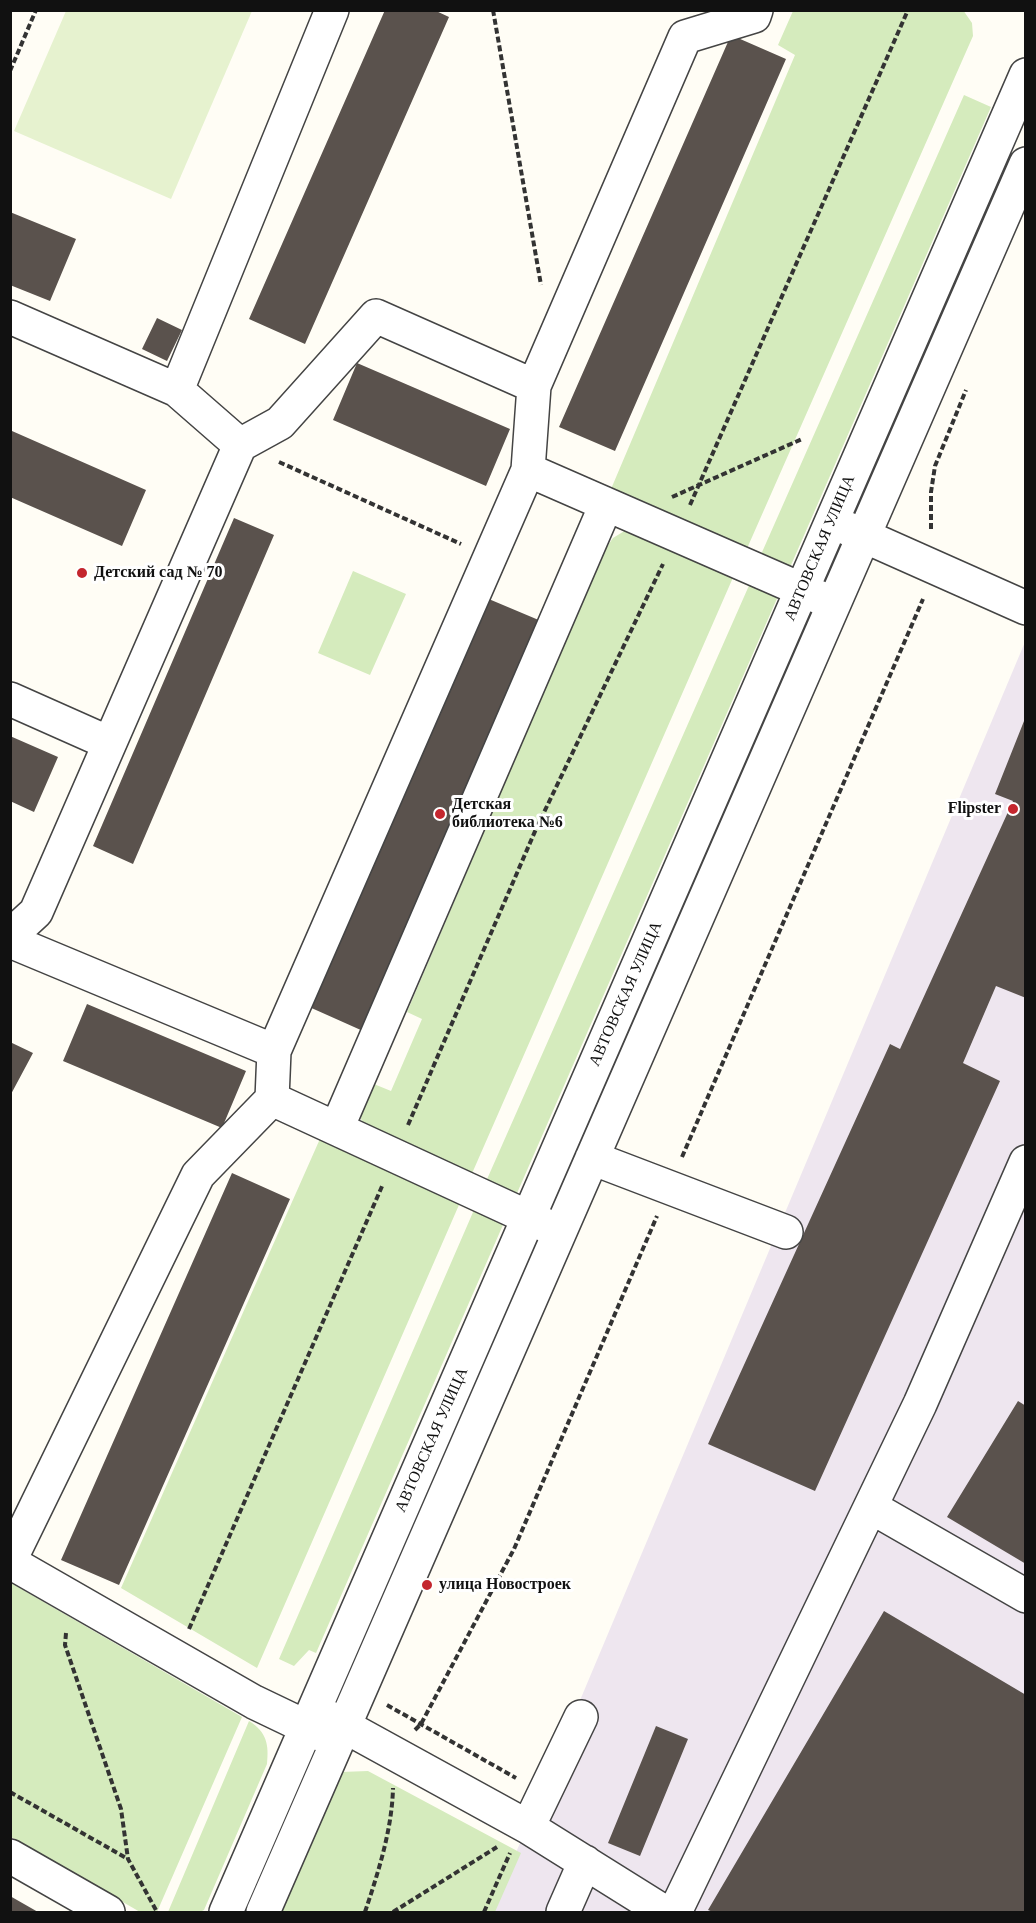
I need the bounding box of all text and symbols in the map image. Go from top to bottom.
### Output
street label: АВТОВСКАЯ УЛИЦА [781,472,859,624]
place label: Детский сад № 70 [94,563,223,583]
marker: Детский сад № 70 [75,566,89,580]
place label: Детская библиотека №6 [452,795,563,833]
place label: Flipster [948,799,1001,819]
marker: Flipster [1006,802,1020,816]
marker: Детская библиотека №6 [433,807,447,821]
street label: АВТОВСКАЯ УЛИЦА [585,919,667,1069]
street label: АВТОВСКАЯ УЛИЦА [391,1365,473,1515]
place label: улица Новостроек [439,1575,571,1595]
marker: улица Новостроек [420,1578,434,1592]

